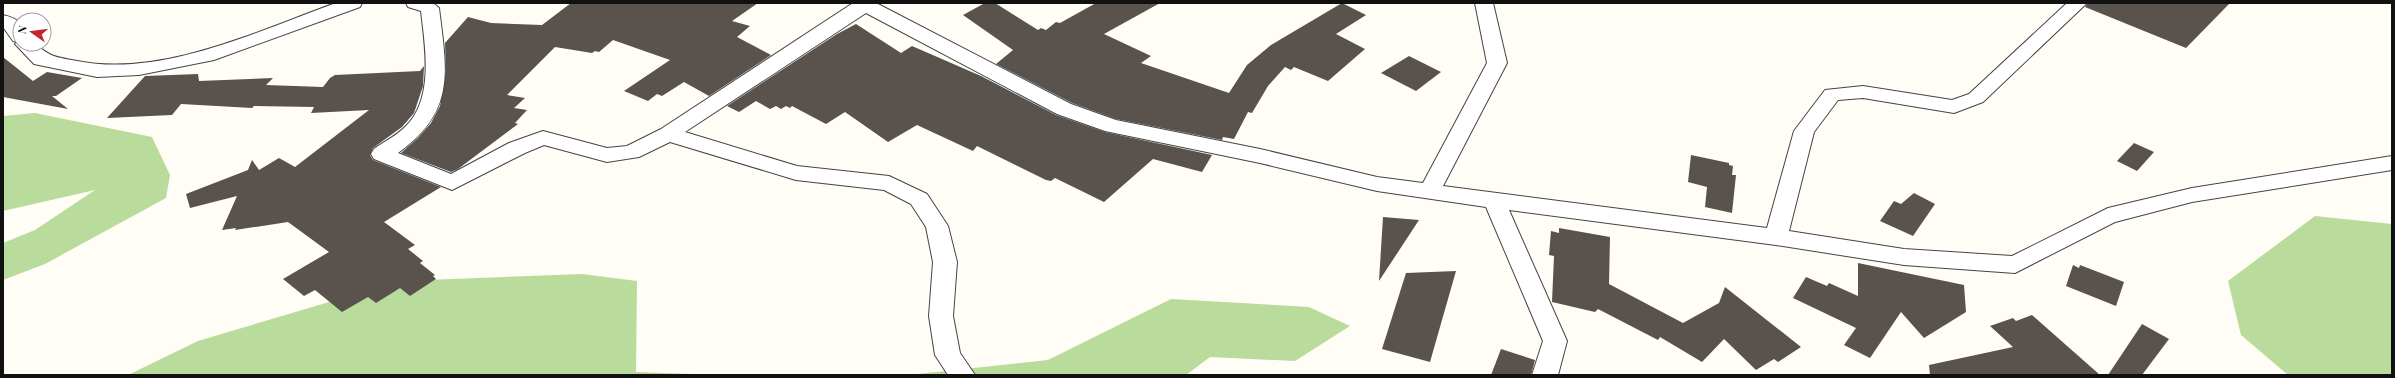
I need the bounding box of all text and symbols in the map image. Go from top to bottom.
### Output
north arrow [12,12,52,52]
text: N [14,24,30,35]

